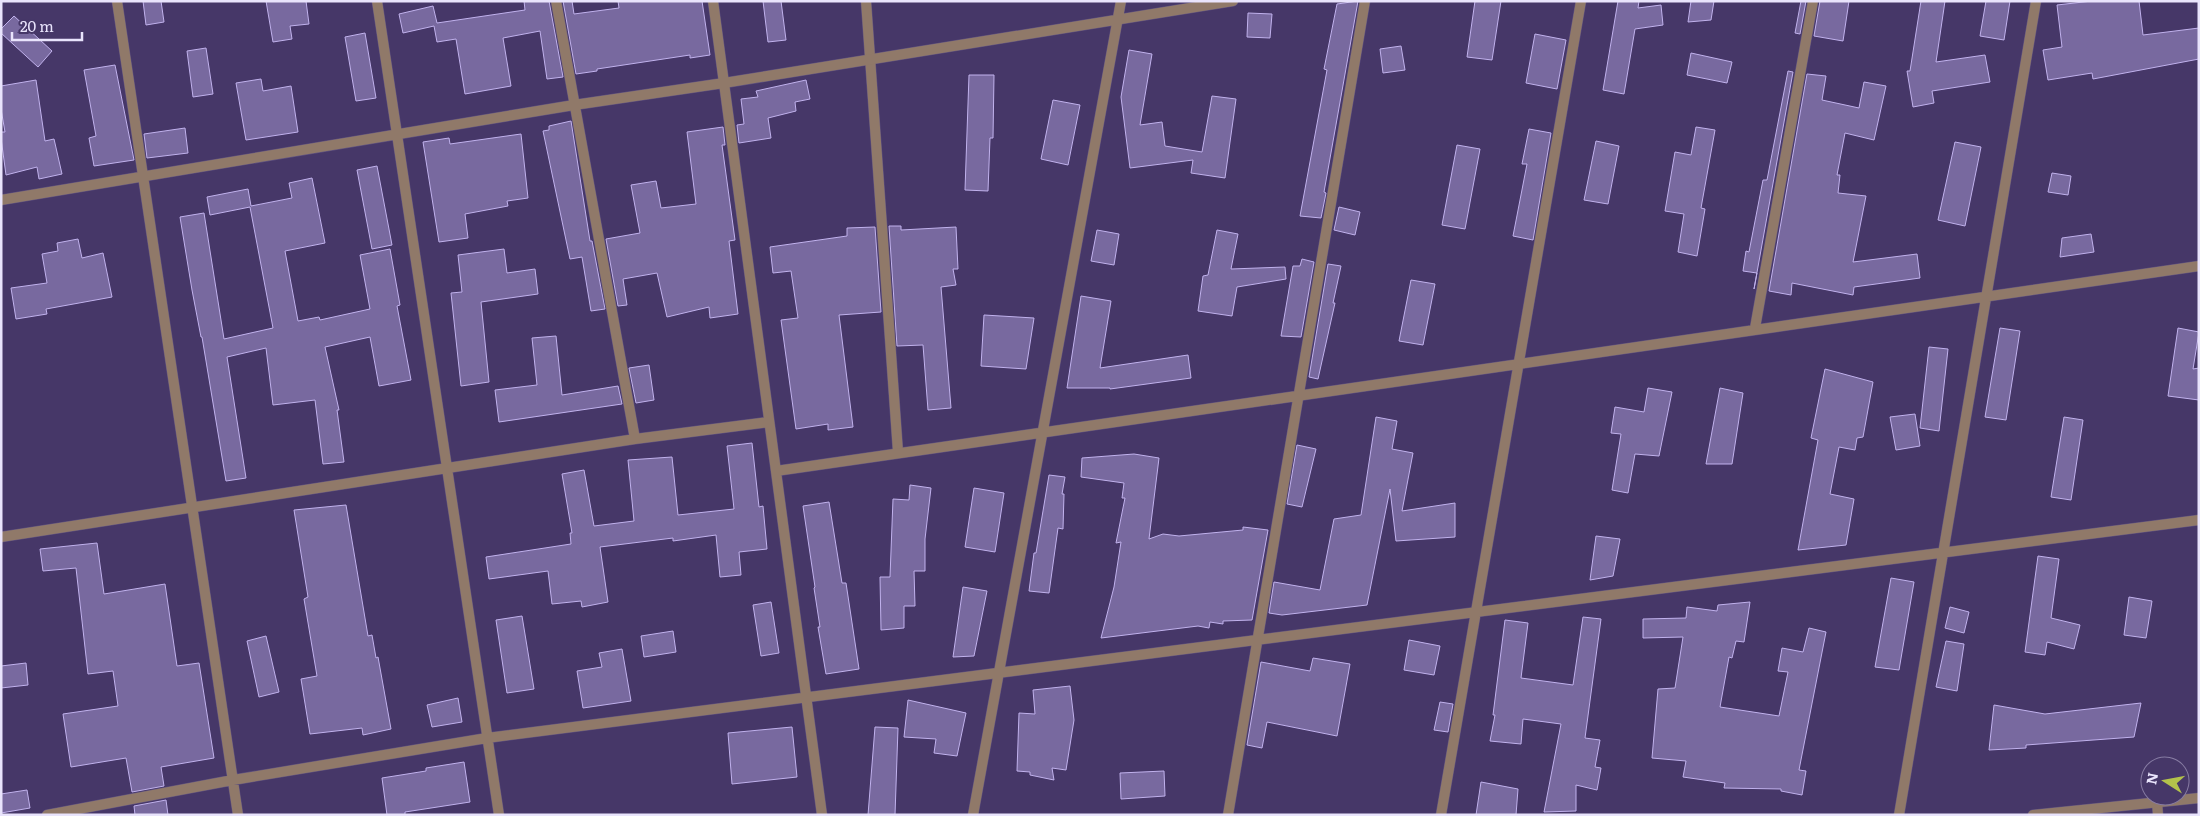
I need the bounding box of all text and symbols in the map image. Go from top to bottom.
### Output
scale bar [12,10,82,42]
text: 20 m [20,14,54,37]
north arrow [2140,756,2190,806]
text: N [2140,770,2162,786]

